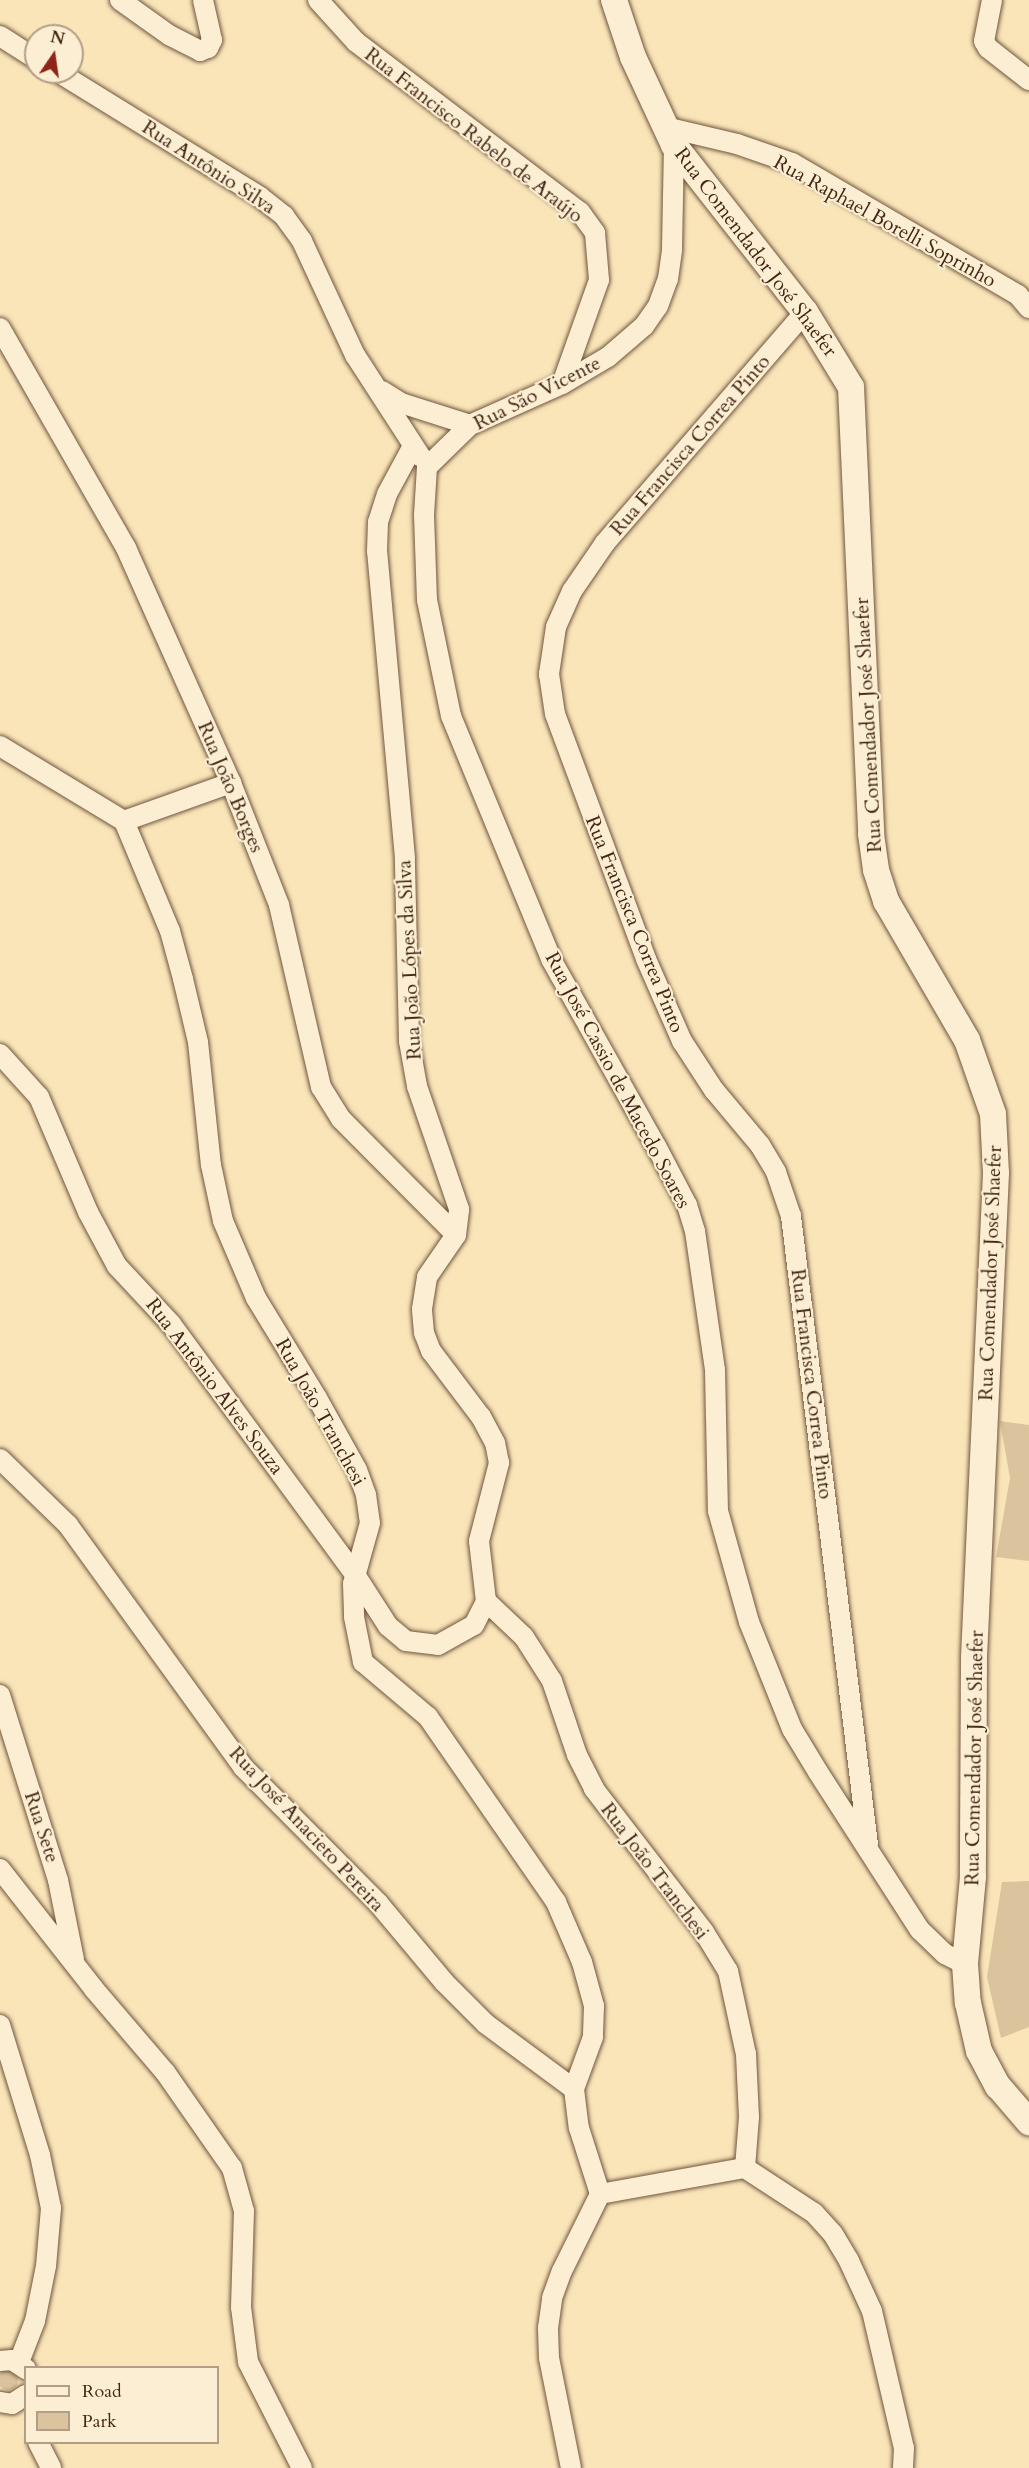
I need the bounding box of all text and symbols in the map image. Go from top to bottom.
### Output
north arrow [24,24,84,84]
text: N [48,26,67,51]
street label: Rua Francisco Rabelo de Araújo [360,42,588,228]
street label: Rua Antônio Silva [138,115,280,219]
street label: Rua Comendador José Shaefer [669,143,843,361]
street label: Rua Raphael Borelli Soprinho [770,150,1000,292]
street label: Rua Francisca Correa Pinto [605,350,775,540]
street label: Rua São Vicente [470,351,604,435]
street label: Rua Comendador José Shaefer [849,597,887,853]
street label: Rua João Borges [193,718,269,856]
street label: Rua Francisca Correa Pinto [580,812,690,1036]
street label: Rua João Lópes da Silva [392,859,426,1061]
street label: Rua José Cassio de Macedo Soares [540,948,696,1212]
street label: Rua Comendador José Shaefer [974,1145,1006,1401]
street label: Rua Francisca Correa Pinto [786,1267,838,1501]
street label: Rua Antônio Alves Souza [141,1293,289,1479]
street label: Rua João Tranchesi [271,1334,371,1490]
street label: Rua Comendador José Shaefer [960,1630,988,1886]
street label: Rua José Anacieto Pereira [224,1741,390,1917]
street label: Rua Sete [19,1788,65,1866]
street label: Rua João Tranchesi [596,1798,714,1944]
legend [24,2366,219,2444]
text: Road [82,2379,122,2404]
text: Park [82,2409,117,2434]

